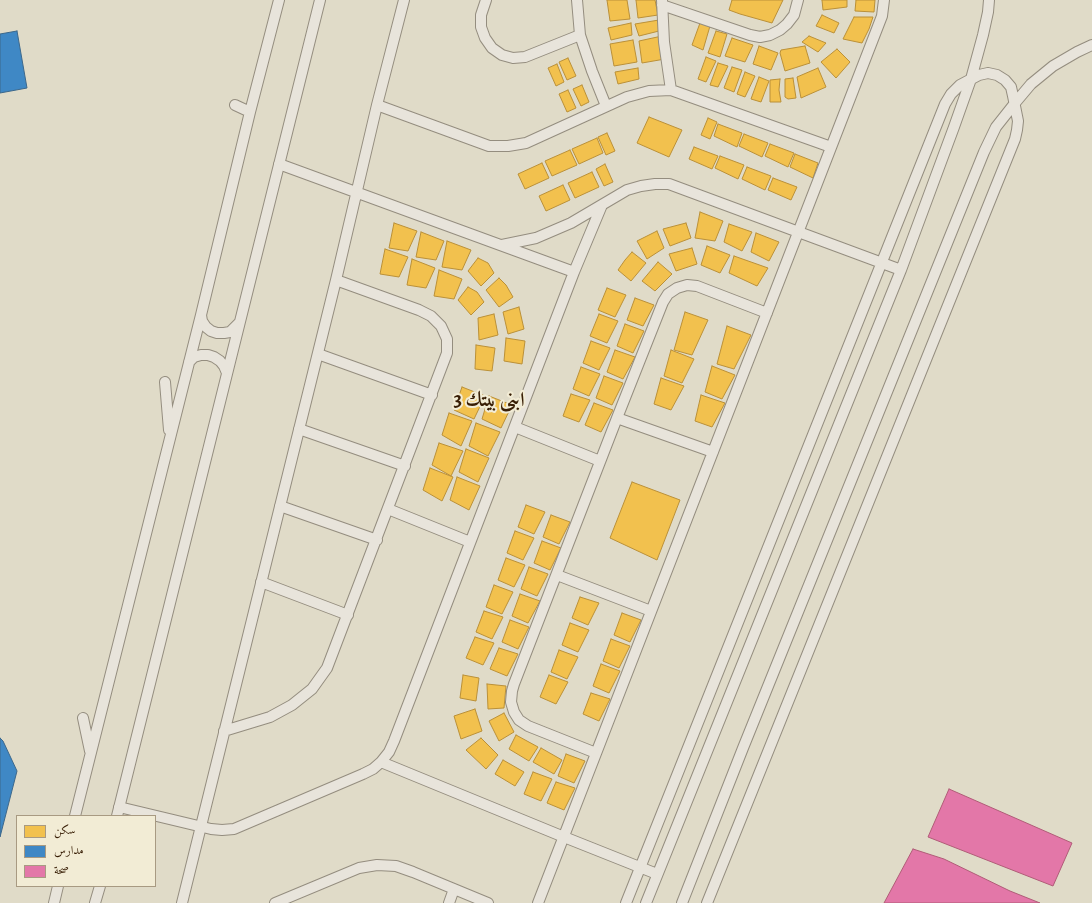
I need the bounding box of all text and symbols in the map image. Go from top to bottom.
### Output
district label: ابنى بيتك 3 [453,389,525,413]
legend [16,815,156,887]
text: سكن [54,822,75,838]
text: مدارس [54,842,84,858]
text: صحة [54,862,69,878]

